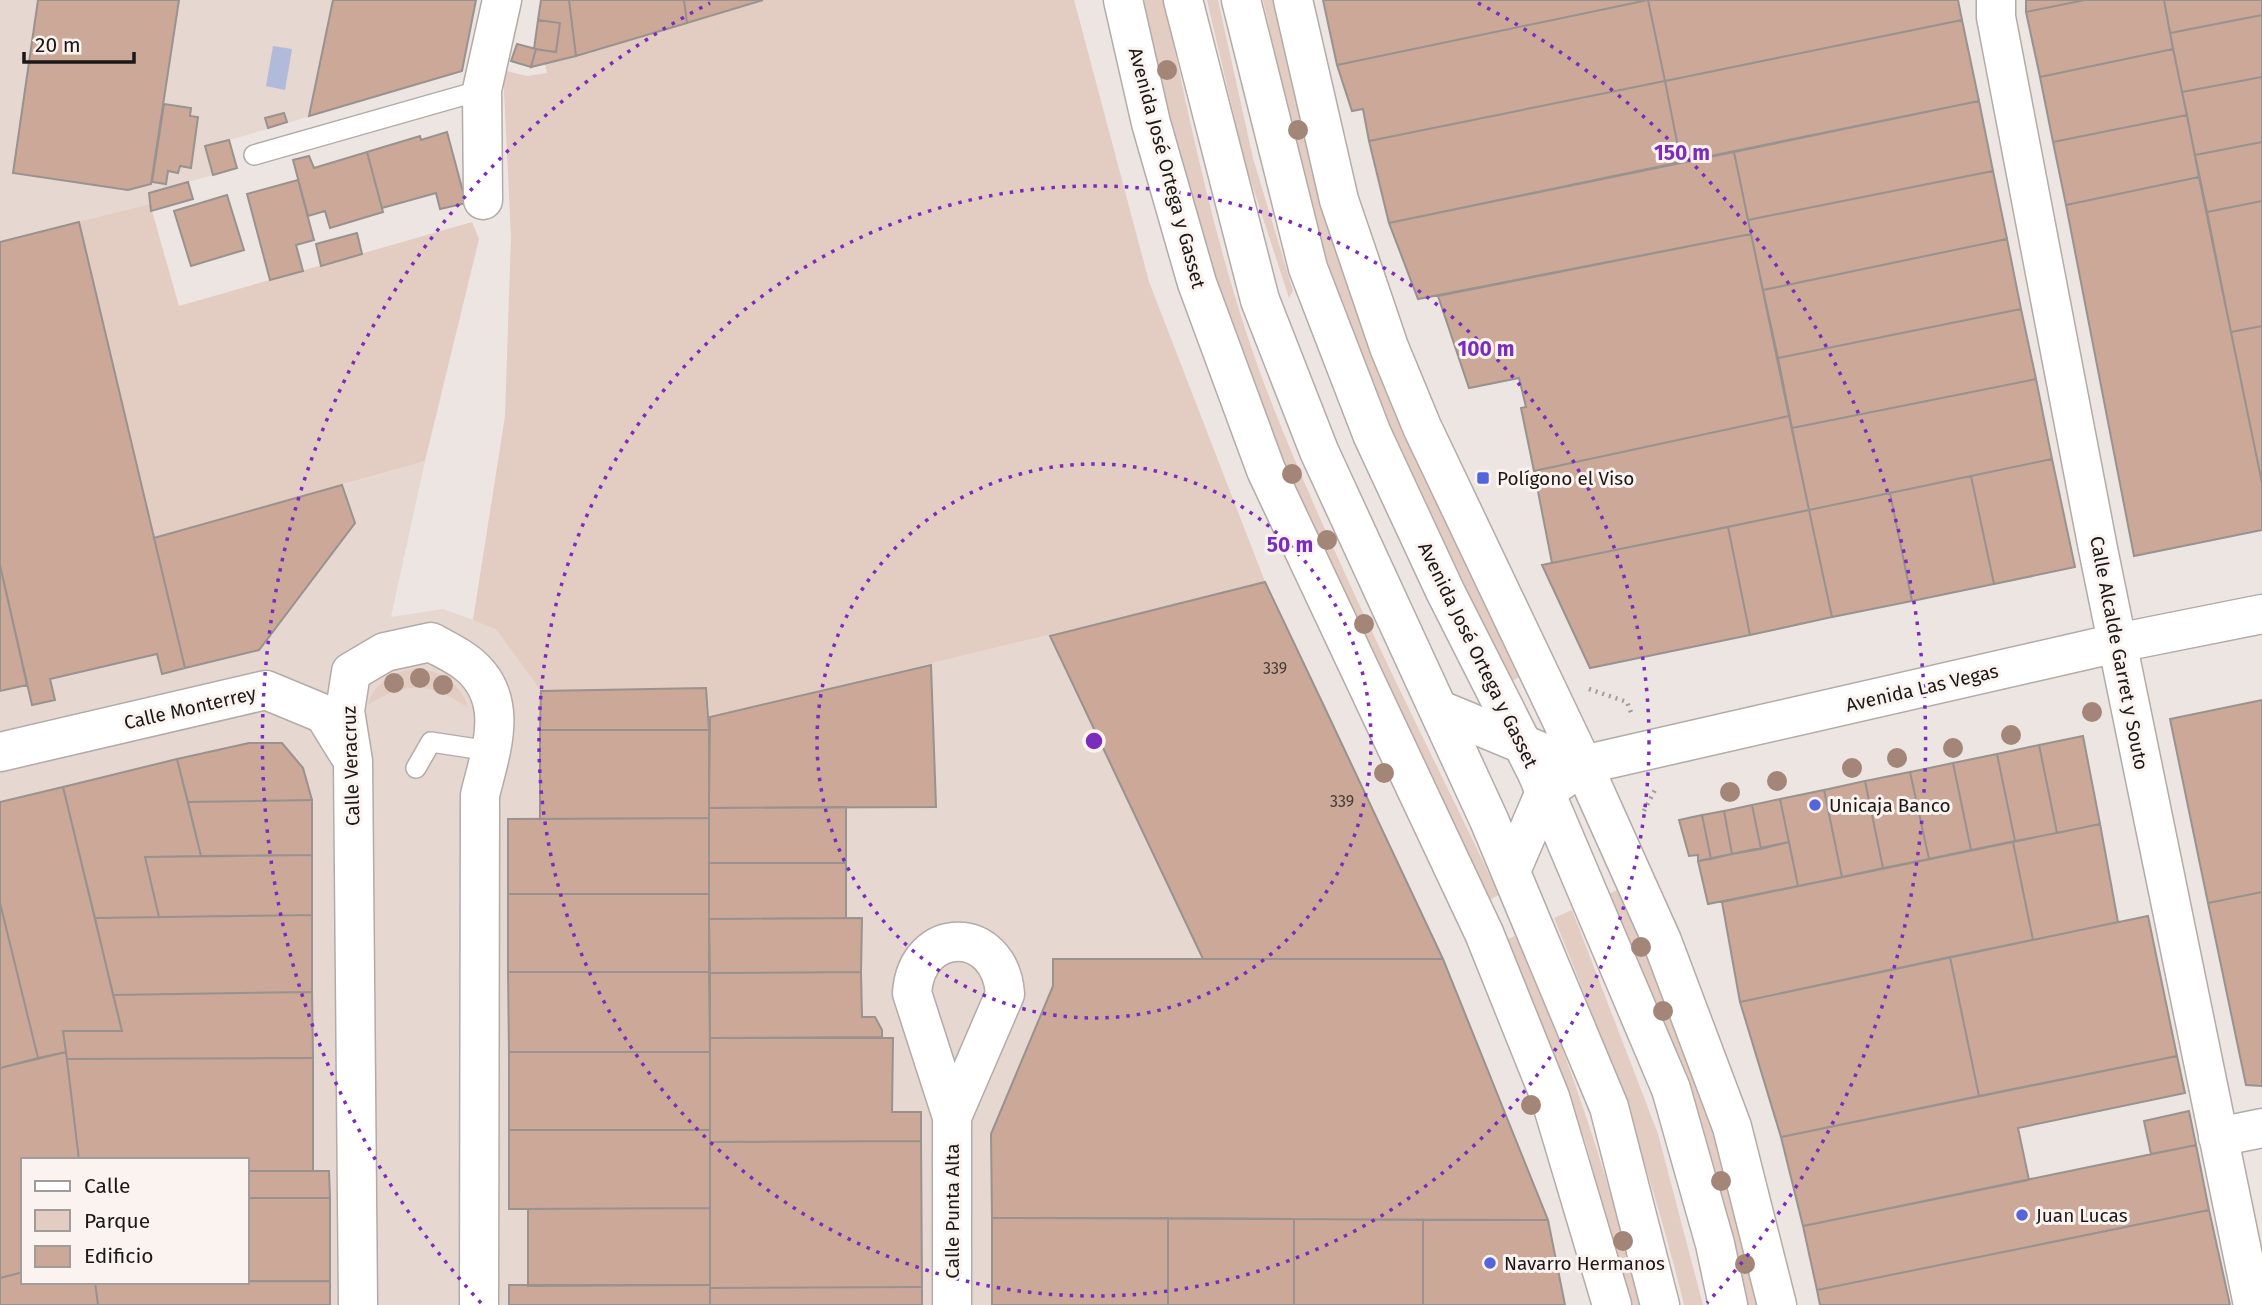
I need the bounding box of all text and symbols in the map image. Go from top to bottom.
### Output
scale bar [24,21,135,65]
text: 20 m [35,32,81,58]
street label: Avenida José Ortega y Gasset [1124,45,1210,291]
text: 150 m [1654,140,1710,166]
text: 100 m [1457,336,1515,362]
place label: Polígono el Viso [1497,467,1634,490]
marker: Polígono el Viso [1475,470,1491,486]
text: 50 m [1267,532,1313,558]
street label: Calle Alcalde Garret y Souto [2085,534,2153,772]
street label: Avenida José Ortega y Gasset [1413,538,1543,772]
house number: 339 [1263,659,1287,678]
street label: Avenida Las Vegas [1843,659,2001,717]
street label: Calle Monterrey [122,681,259,734]
street label: Calle Veracruz [337,706,365,826]
centre of rings [1082,729,1106,753]
house number: 339 [1330,792,1354,811]
place label: Unicaja Banco [1829,794,1951,817]
marker: Unicaja Banco [1807,797,1823,813]
street label: Calle Punta Alta [941,1143,964,1279]
legend [21,1158,248,1284]
text: Calle [84,1173,130,1199]
place label: Juan Lucas [2036,1204,2128,1227]
marker: Juan Lucas [2014,1207,2030,1223]
text: Parque [84,1208,150,1234]
text: Edificio [84,1243,154,1269]
place label: Navarro Hermanos [1504,1252,1665,1275]
marker: Navarro Hermanos [1482,1255,1498,1271]

